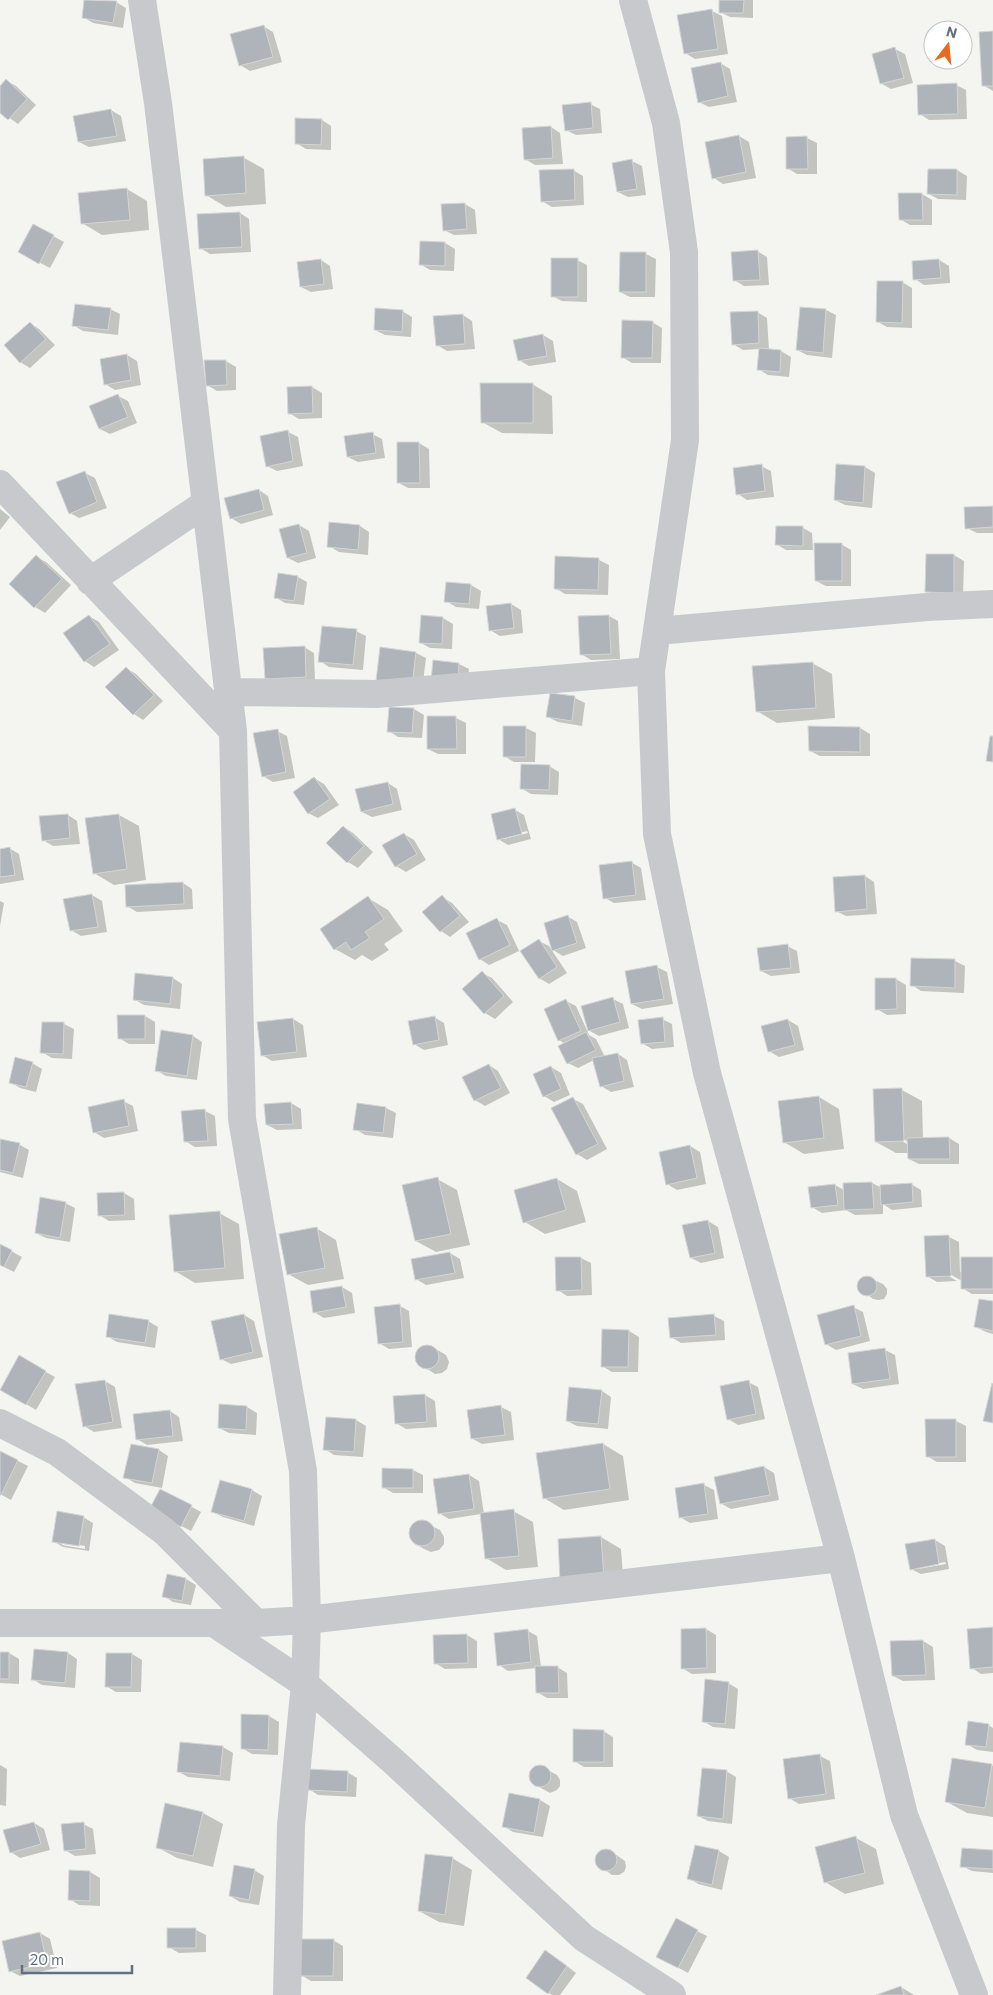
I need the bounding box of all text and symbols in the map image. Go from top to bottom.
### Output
north arrow [923,20,973,70]
text: N [944,22,959,42]
scale bar [22,1942,132,1974]
text: 20 m [30,1950,64,1968]

